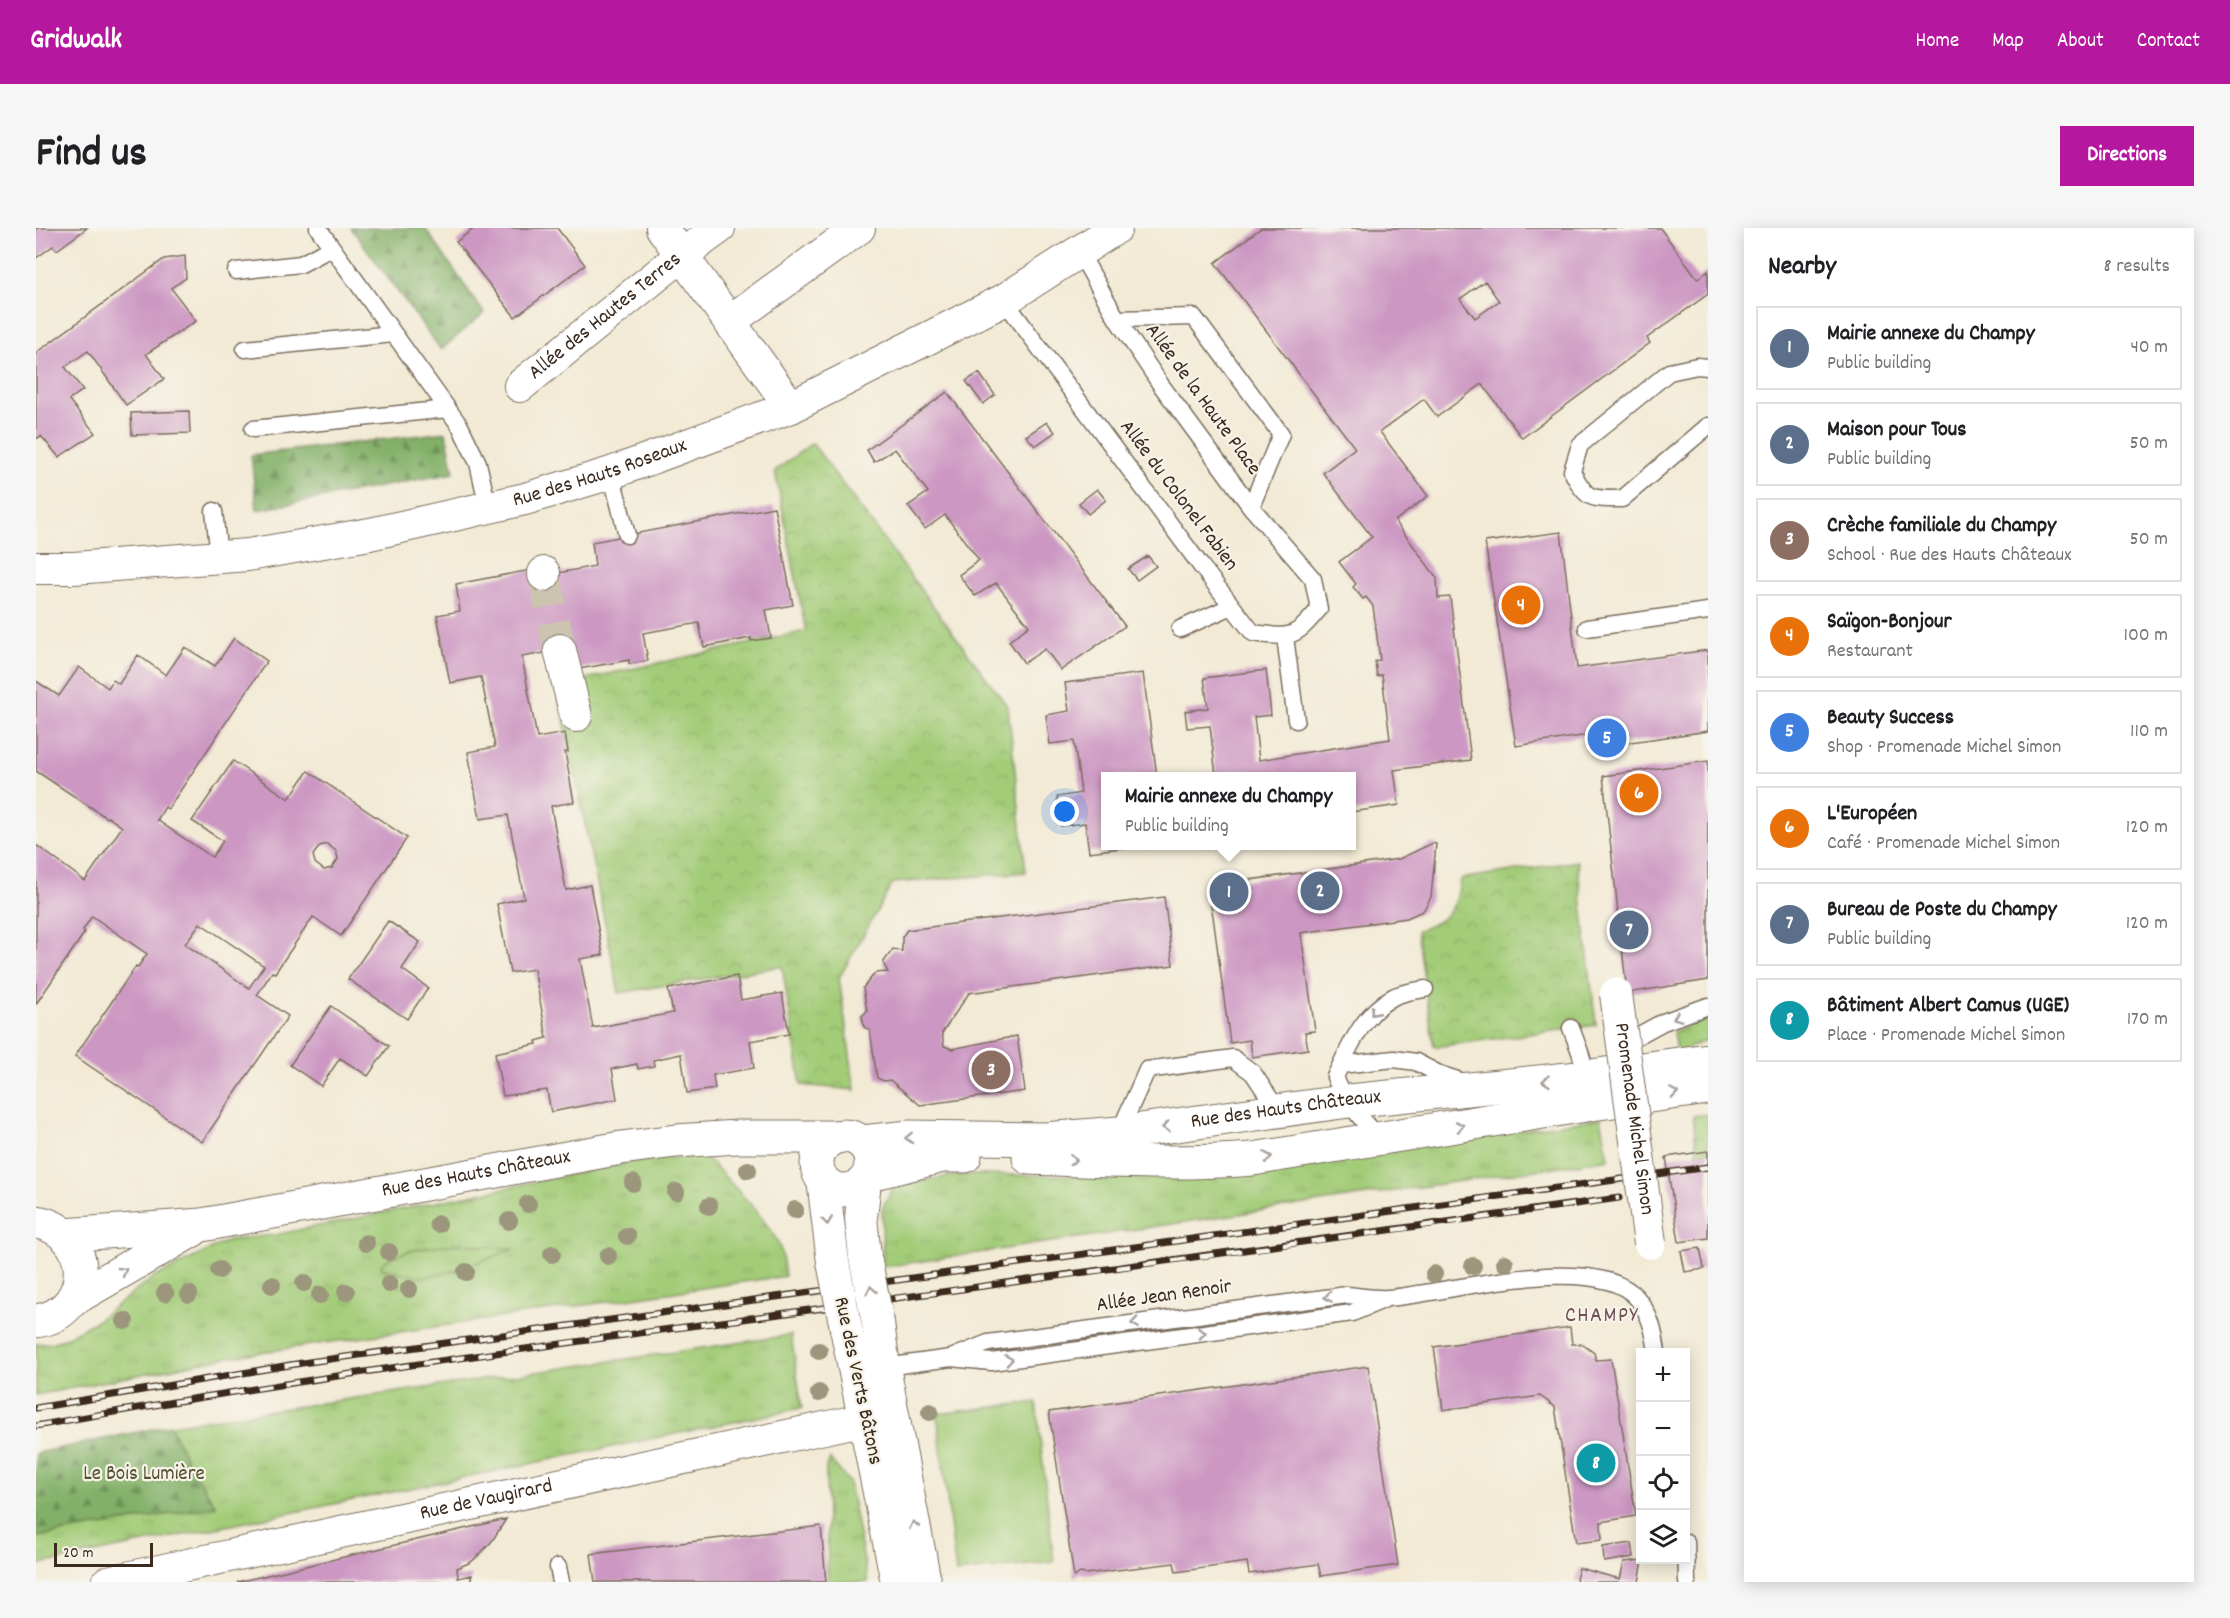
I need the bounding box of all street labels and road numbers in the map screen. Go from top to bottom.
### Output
street label: Allée des Hautes Terres [523,246,688,388]
street label: Allée de la Haute Place [1136,318,1268,482]
street label: Allée du Colonel Fabien [1111,414,1245,578]
street label: Rue des Hauts Roseaux [510,431,691,516]
street label: Promenade Michel Simon [1605,1021,1661,1217]
street label: Rue des Hauts Châteaux [1189,1083,1383,1138]
street label: Rue des Hauts Châteaux [379,1143,573,1207]
street label: Allée Jean Renoir [1095,1273,1234,1321]
street label: Rue des Verts Bâtons [825,1294,889,1468]
street label: Rue de Vaugirard [417,1472,555,1529]

